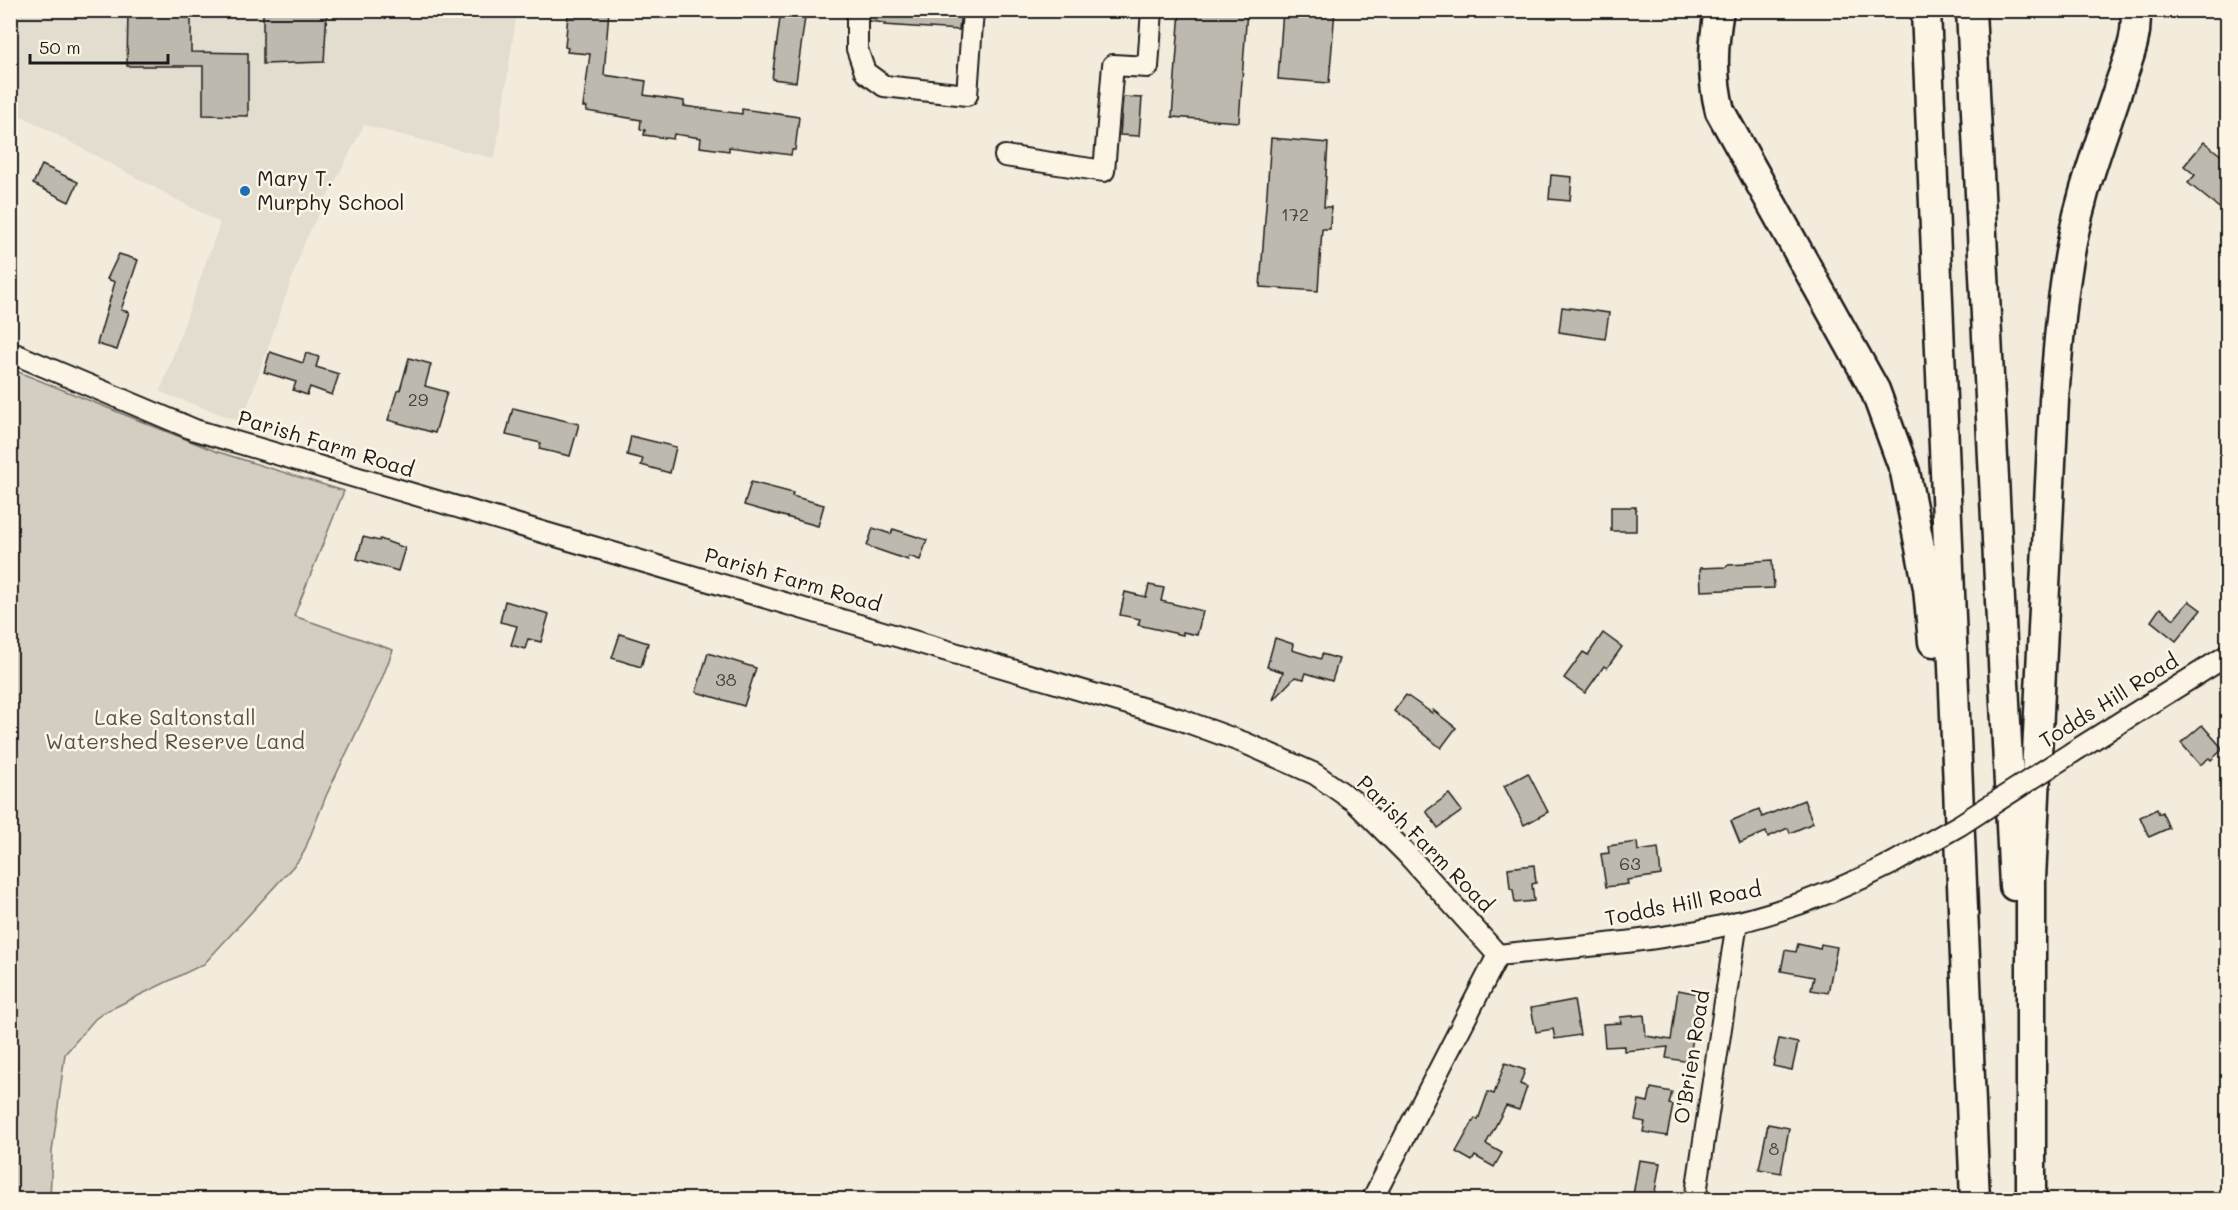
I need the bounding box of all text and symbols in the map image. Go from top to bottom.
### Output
scale bar [30,27,168,65]
text: 50 m [39,35,81,59]
place label: Mary T. Murphy School [257,164,404,215]
marker: Mary T. Murphy School [238,184,252,198]
house number: 172 [1281,202,1309,226]
house number: 29 [408,387,429,411]
street label: Parish Farm Road [235,403,418,482]
street label: Parish Farm Road [702,540,885,617]
street label: Todds Hill Road [2034,646,2183,753]
house number: 38 [715,667,737,691]
park label: Lake Saltonstall Watershed Reserve Land [45,703,305,754]
street label: Parish Farm Road [1352,769,1500,917]
house number: 63 [1619,851,1641,875]
street label: Todds Hill Road [1602,874,1763,931]
street label: O'Brien Road [1667,988,1714,1126]
house number: 8 [1769,1136,1780,1160]

